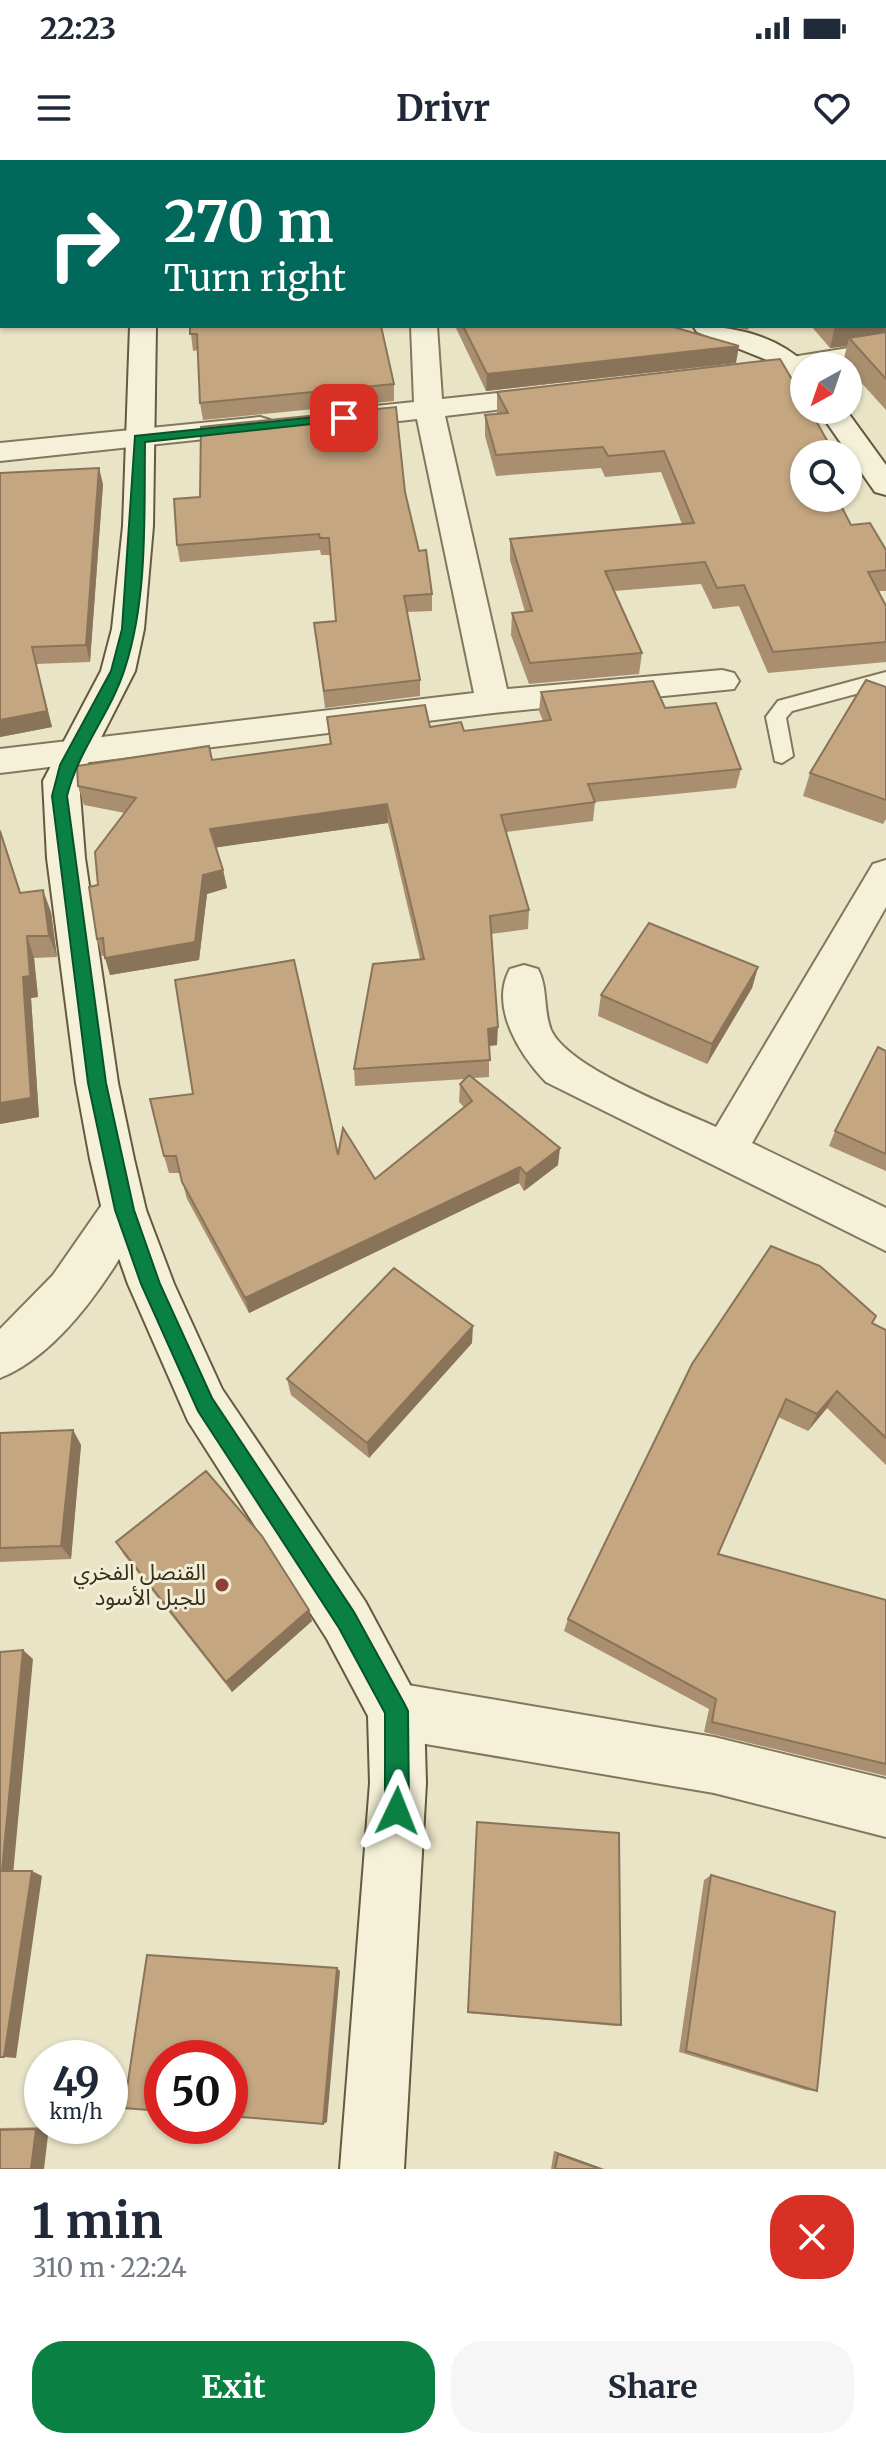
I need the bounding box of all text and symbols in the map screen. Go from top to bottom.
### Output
text: 22:23 [40,9,116,47]
icon: menu [32,86,76,130]
text: Drivr [396,86,490,131]
icon: heart [810,86,854,130]
text: 270 m [164,187,334,257]
icon: right [32,192,136,296]
text: Turn right [164,256,346,301]
north arrow [790,352,862,424]
map controls [790,352,862,512]
pin [310,384,378,452]
icon: arrive [322,396,366,440]
button: search [790,440,862,512]
place label: القنصل الفخري للجبل الأسود [73,1558,206,1611]
marker: القنصل الفخري للجبل الأسود [213,1576,231,1594]
position arrow [355,1769,439,1853]
speed limit sign: 50 [144,2040,248,2144]
text: 49 [52,2057,100,2107]
text: km/h [50,2099,102,2124]
text: 1 min [32,2191,163,2251]
button: close [770,2195,854,2279]
text: 310 m · 22:24 [32,2251,187,2284]
button: Exit [32,2341,435,2433]
button: Share [451,2341,854,2433]

